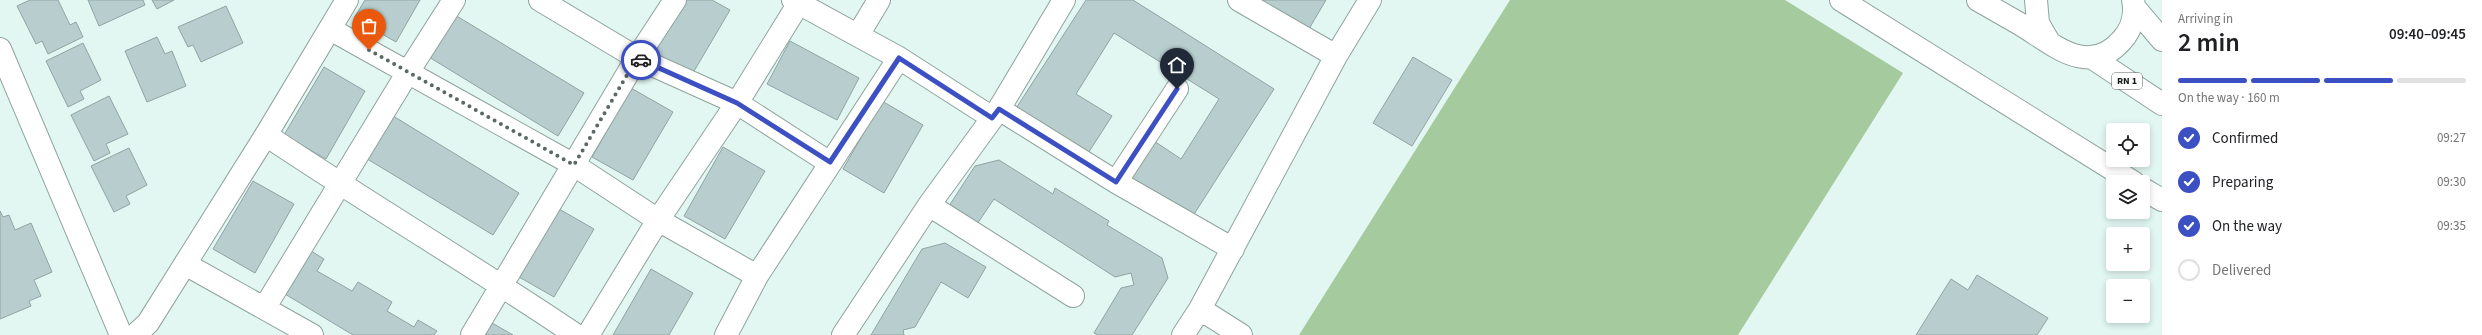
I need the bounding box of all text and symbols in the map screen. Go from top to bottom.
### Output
pin [352,9,386,50]
text: Arriving in [2178,10,2233,28]
icon: bag [358,15,380,37]
text: 2 min [2178,24,2240,61]
text: 09:40–09:45 [2389,24,2466,45]
courier [621,40,661,80]
pin [1160,48,1194,89]
icon: car [630,49,652,71]
icon: home [1166,54,1188,76]
road number: RN 1 [2112,73,2142,89]
text: On the way · 160 m [2178,89,2280,107]
map controls [2106,123,2150,323]
button: locate [2106,123,2150,167]
icon: check [2178,127,2200,149]
text: Confirmed [2212,128,2278,149]
text: 09:27 [2437,129,2466,147]
icon: check [2178,171,2200,193]
text: Preparing [2212,172,2273,193]
text: 09:30 [2437,173,2466,191]
button: layers [2106,175,2150,219]
icon: check [2178,215,2200,237]
text: On the way [2212,216,2282,237]
text: 09:35 [2437,217,2466,235]
button: + [2106,227,2150,271]
text: Delivered [2212,260,2271,281]
button: − [2106,279,2150,323]

